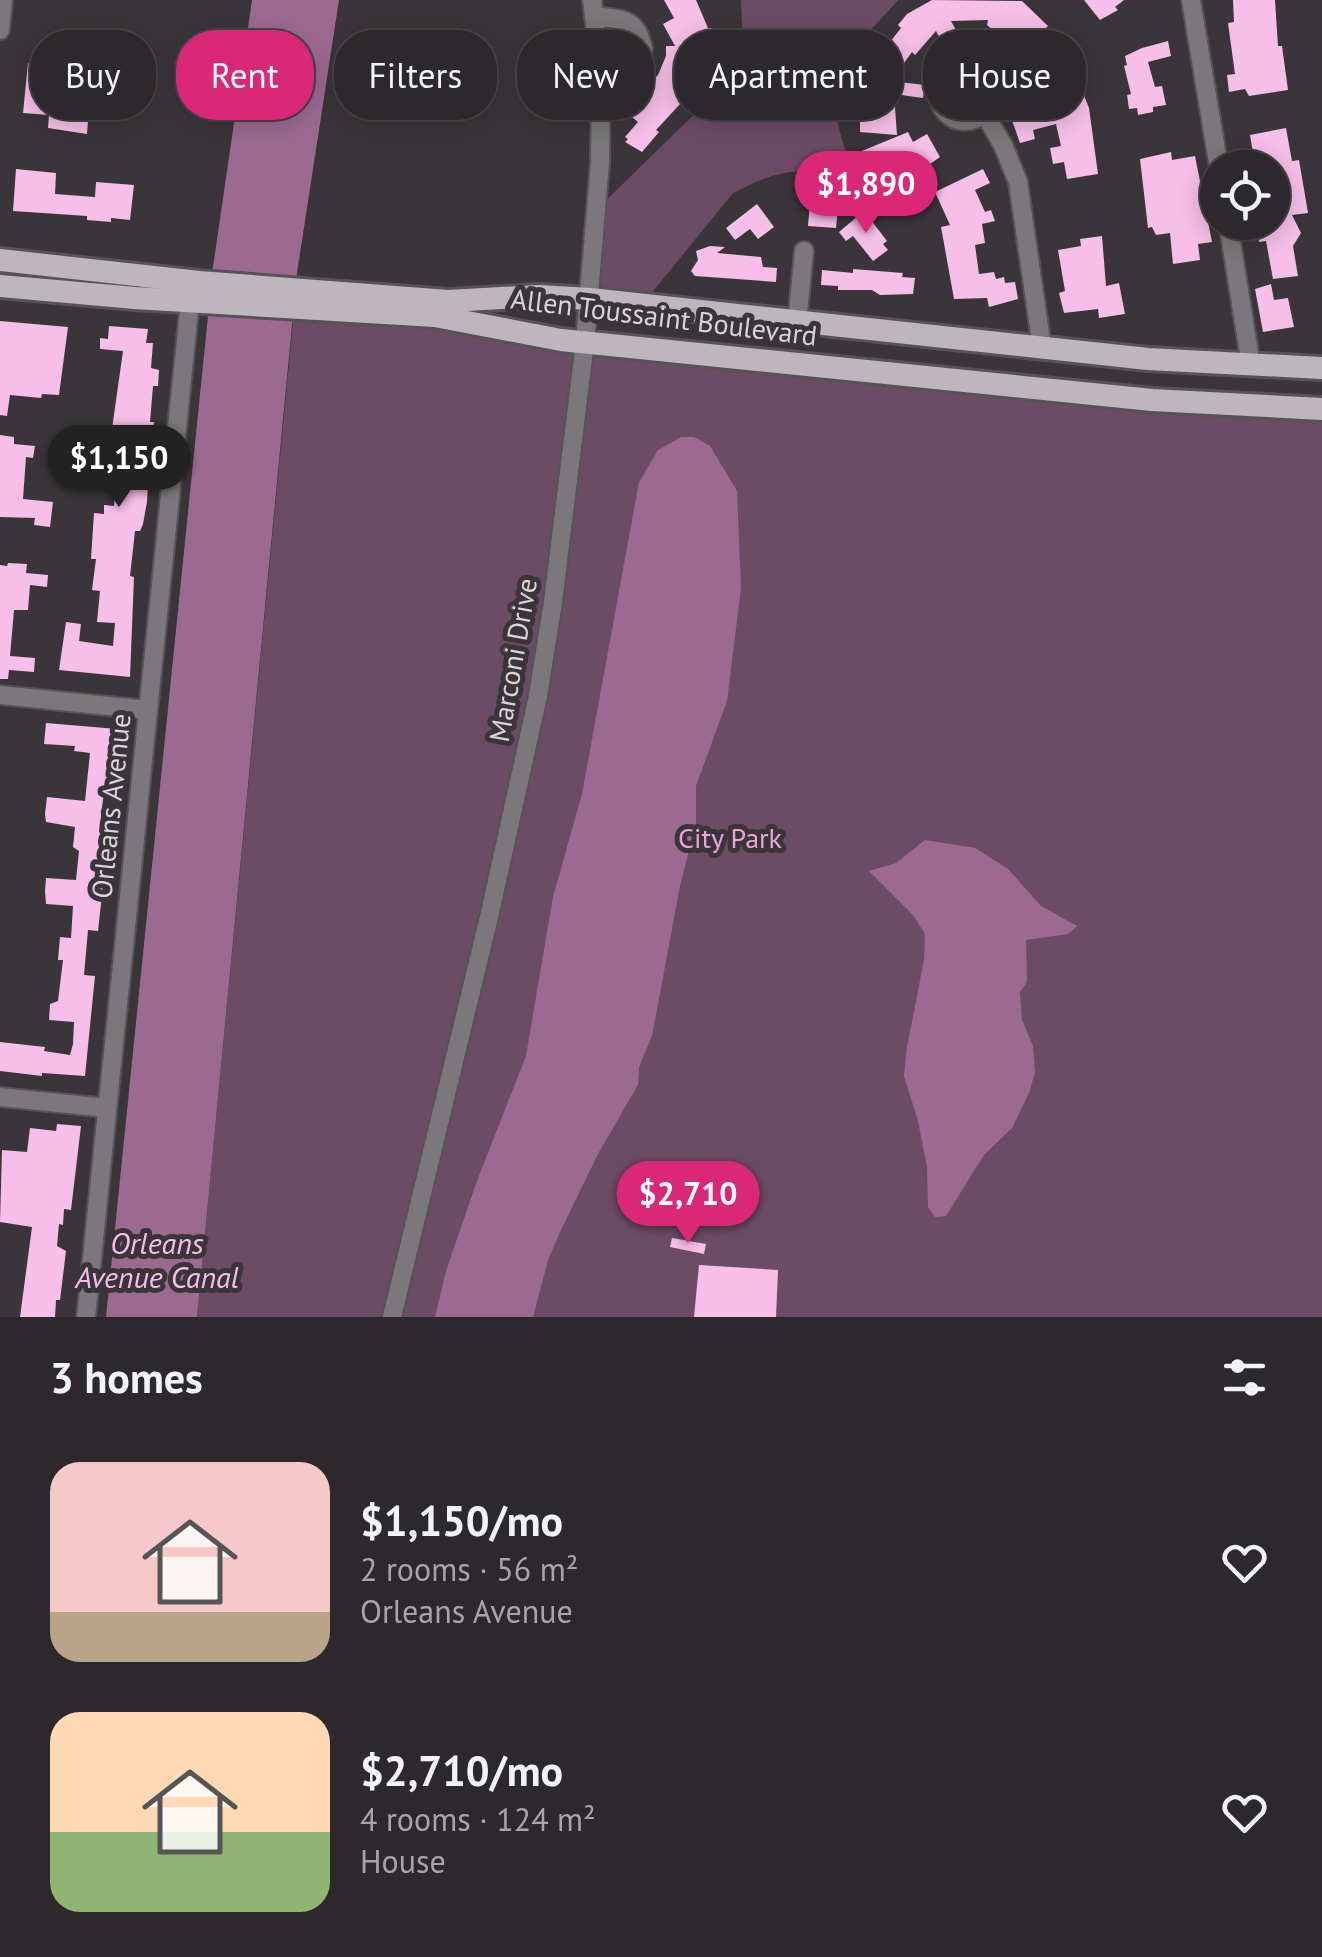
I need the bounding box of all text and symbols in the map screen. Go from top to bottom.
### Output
chip: Buy [30,30,156,120]
chip: Rent [176,30,314,120]
chip: Filters [334,30,497,120]
chip: New [517,30,654,120]
chip: Apartment [674,30,903,120]
chip: House [923,30,1086,120]
map controls [1200,150,1290,240]
button: locate [1200,150,1290,240]
pin: $1,890 [785,151,947,236]
text: $1,890 [817,162,915,204]
street label: Allen Toussaint Boulevard [509,279,819,354]
pin: $1,150 [38,425,200,510]
text: $1,150 [70,436,168,478]
street label: Marconi Drive [480,575,545,745]
street label: Orleans Avenue [82,711,139,900]
park label: City Park [678,819,783,856]
pin: $2,710 [607,1161,769,1246]
text: $2,710 [639,1172,737,1214]
water label: Orleans Avenue Canal [74,1223,239,1296]
text: 3 homes [50,1350,203,1405]
icon: filters [1217,1350,1272,1405]
text: $1,150/mo [360,1493,563,1548]
icon: home [130,1502,250,1622]
icon: heart [1217,1535,1272,1590]
text: 2 rooms · 56 m² [360,1548,578,1590]
text: Orleans Avenue [360,1590,573,1632]
text: $2,710/mo [360,1743,563,1798]
icon: home [130,1752,250,1872]
icon: heart [1217,1785,1272,1840]
text: 4 rooms · 124 m² [360,1798,596,1840]
text: House [360,1840,446,1882]

